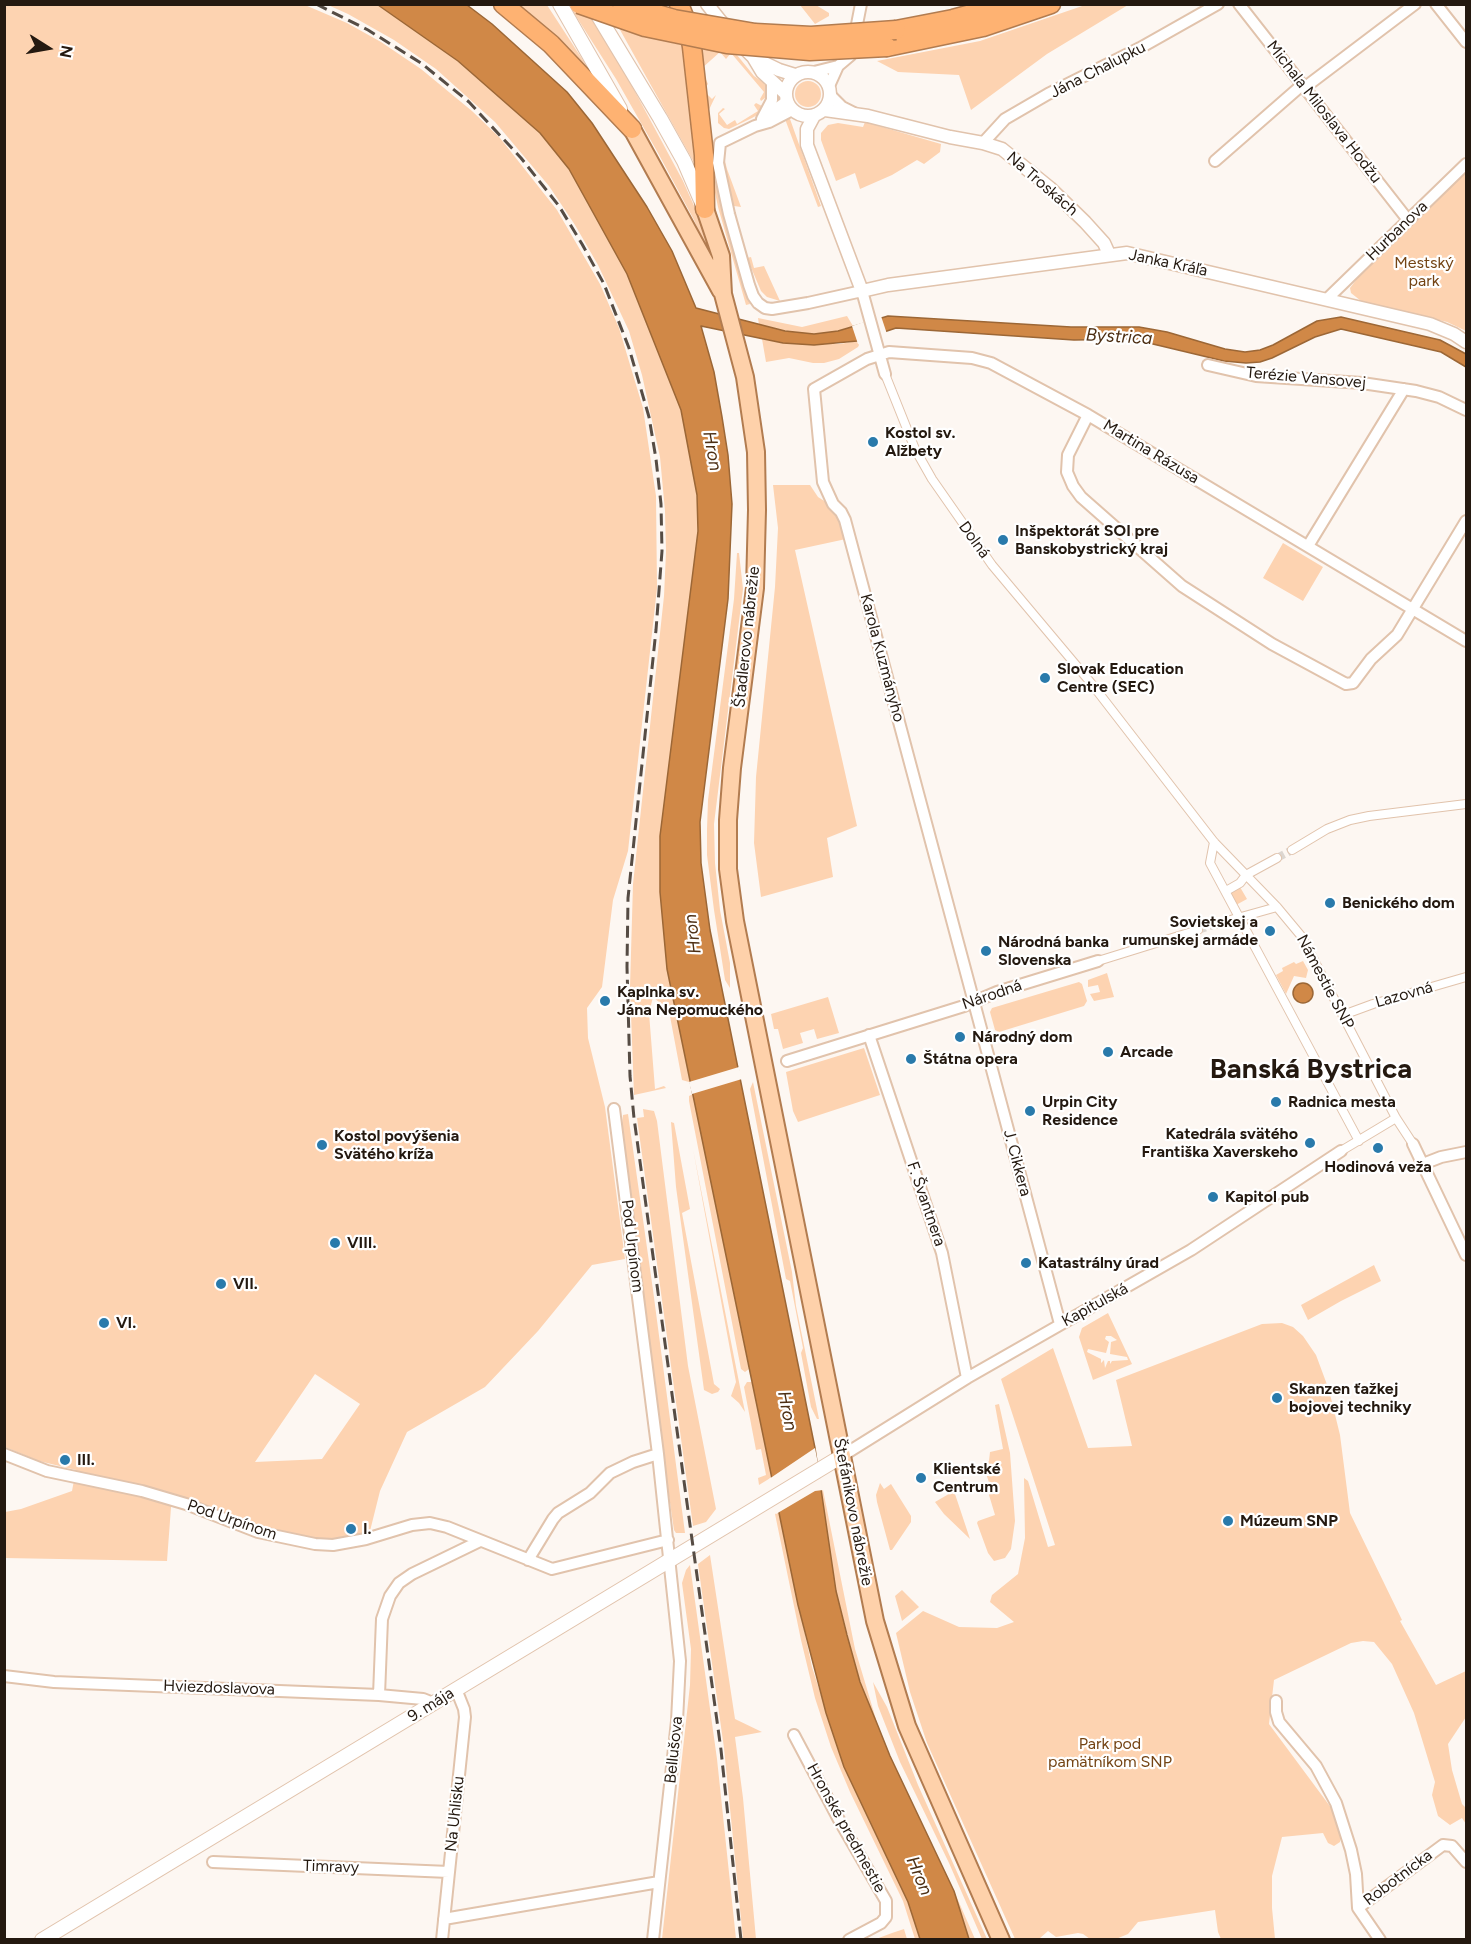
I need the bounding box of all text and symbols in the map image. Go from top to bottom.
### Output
north arrow [18,18,78,78]
street label: Michala Miloslava Hodžu [1262,37,1386,187]
street label: Jána Chalupku [1047,38,1149,102]
text: N [56,44,77,59]
street label: Na Troskách [1002,148,1082,220]
street label: Hurbanova [1362,197,1432,265]
street label: Janka Kráľa [1127,245,1209,281]
park label: Mestský park [1394,253,1454,291]
water label: Bystrica [1085,324,1153,350]
street label: Terézie Vansovej [1245,363,1367,393]
street label: Martina Rázusa [1100,416,1202,488]
place label: Kostol sv. Alžbety [885,423,956,461]
water label: Hron [698,429,726,473]
marker: Kostol sv. Alžbety [866,435,880,449]
street label: Dolná [954,518,994,562]
place label: Inšpektorát SOI pre Banskobystrický kraj [1015,521,1168,559]
marker: Inšpektorát SOI pre Banskobystrický kraj [996,533,1010,547]
street label: Štadlerovo nábrežie [730,565,764,709]
street label: Karola Kuzmányho [856,592,908,724]
place label: Slovak Education Centre (SEC) [1057,659,1183,697]
marker: Slovak Education Centre (SEC) [1038,671,1052,685]
place label: Benického dom [1342,893,1455,913]
marker: Benického dom [1323,896,1337,910]
place label: Sovietskej a rumunskej armáde [1122,912,1258,950]
water label: Hron [680,913,706,955]
marker: Sovietskej a rumunskej armáde [1263,924,1277,938]
street label: Námestie SNP [1292,931,1358,1033]
place label: Národná banka Slovenska [998,932,1109,970]
marker: Národná banka Slovenska [979,944,993,958]
street label: Národná [960,976,1024,1014]
street label: Lazovná [1373,978,1435,1012]
place label: Kaplnka sv. Jána Nepomuckého [617,982,763,1020]
marker: Kaplnka sv. Jána Nepomuckého [598,994,612,1008]
place label: Národný dom [972,1027,1072,1047]
marker: Národný dom [953,1030,967,1044]
place label: Arcade [1120,1042,1173,1062]
marker: Arcade [1101,1045,1115,1059]
place label: Štátna opera [923,1049,1018,1069]
marker: Štátna opera [904,1052,918,1066]
district label: Banská Bystrica [1210,1053,1412,1087]
place label: Urpin City Residence [1042,1092,1118,1130]
place label: Radnica mesta [1288,1092,1396,1112]
marker: Radnica mesta [1269,1095,1283,1109]
marker: Urpin City Residence [1023,1104,1037,1118]
place label: Katedrála svätého Františka Xaverskeho [1142,1124,1298,1162]
place label: Kostol povýšenia Svätého kríža [334,1126,459,1164]
street label: J. Cikkera [999,1127,1035,1199]
marker: Katedrála svätého Františka Xaverskeho [1303,1136,1317,1150]
marker: Kostol povýšenia Svätého kríža [315,1138,329,1152]
marker: Hodinová veža [1371,1141,1385,1155]
place label: Hodinová veža [1324,1157,1432,1177]
street label: F. Švantnera [903,1159,949,1249]
place label: Kapitol pub [1225,1187,1309,1207]
marker: Kapitol pub [1206,1190,1220,1204]
street label: Pod Urpínom [617,1198,647,1294]
place label: VIII. [347,1233,376,1253]
marker: VIII. [328,1236,342,1250]
place label: Katastrálny úrad [1038,1253,1159,1273]
marker: Katastrálny úrad [1019,1256,1033,1270]
place label: VII. [233,1274,258,1294]
marker: VII. [214,1277,228,1291]
street label: Kapitulská [1059,1279,1131,1331]
place label: VI. [116,1313,136,1333]
marker: VI. [97,1316,111,1330]
place label: Skanzen ťažkej bojovej techniky [1289,1379,1412,1417]
water label: Hron [773,1389,801,1433]
marker: Skanzen ťažkej bojovej techniky [1270,1391,1284,1405]
street label: Štefánikovo nábrežie [829,1436,877,1588]
place label: III. [77,1450,95,1470]
marker: III. [58,1453,72,1467]
place label: Klientské Centrum [933,1459,1001,1497]
marker: Klientské Centrum [914,1471,928,1485]
street label: Pod Urpínom [185,1496,279,1544]
place label: Múzeum SNP [1240,1511,1338,1531]
marker: Múzeum SNP [1221,1514,1235,1528]
place label: I. [363,1519,372,1539]
marker: I. [344,1522,358,1536]
street label: Hviezdoslavova [163,1676,275,1700]
street label: 9. mája [404,1683,458,1727]
street label: Bellušova [661,1716,687,1784]
park label: Park pod pamätníkom SNP [1048,1734,1172,1772]
street label: Hronské predmestie [803,1760,889,1896]
street label: Na Uhlisku [441,1775,469,1853]
street label: Robotnícka [1360,1846,1436,1910]
water label: Hron [901,1853,937,1899]
street label: Timravy [303,1856,359,1878]

